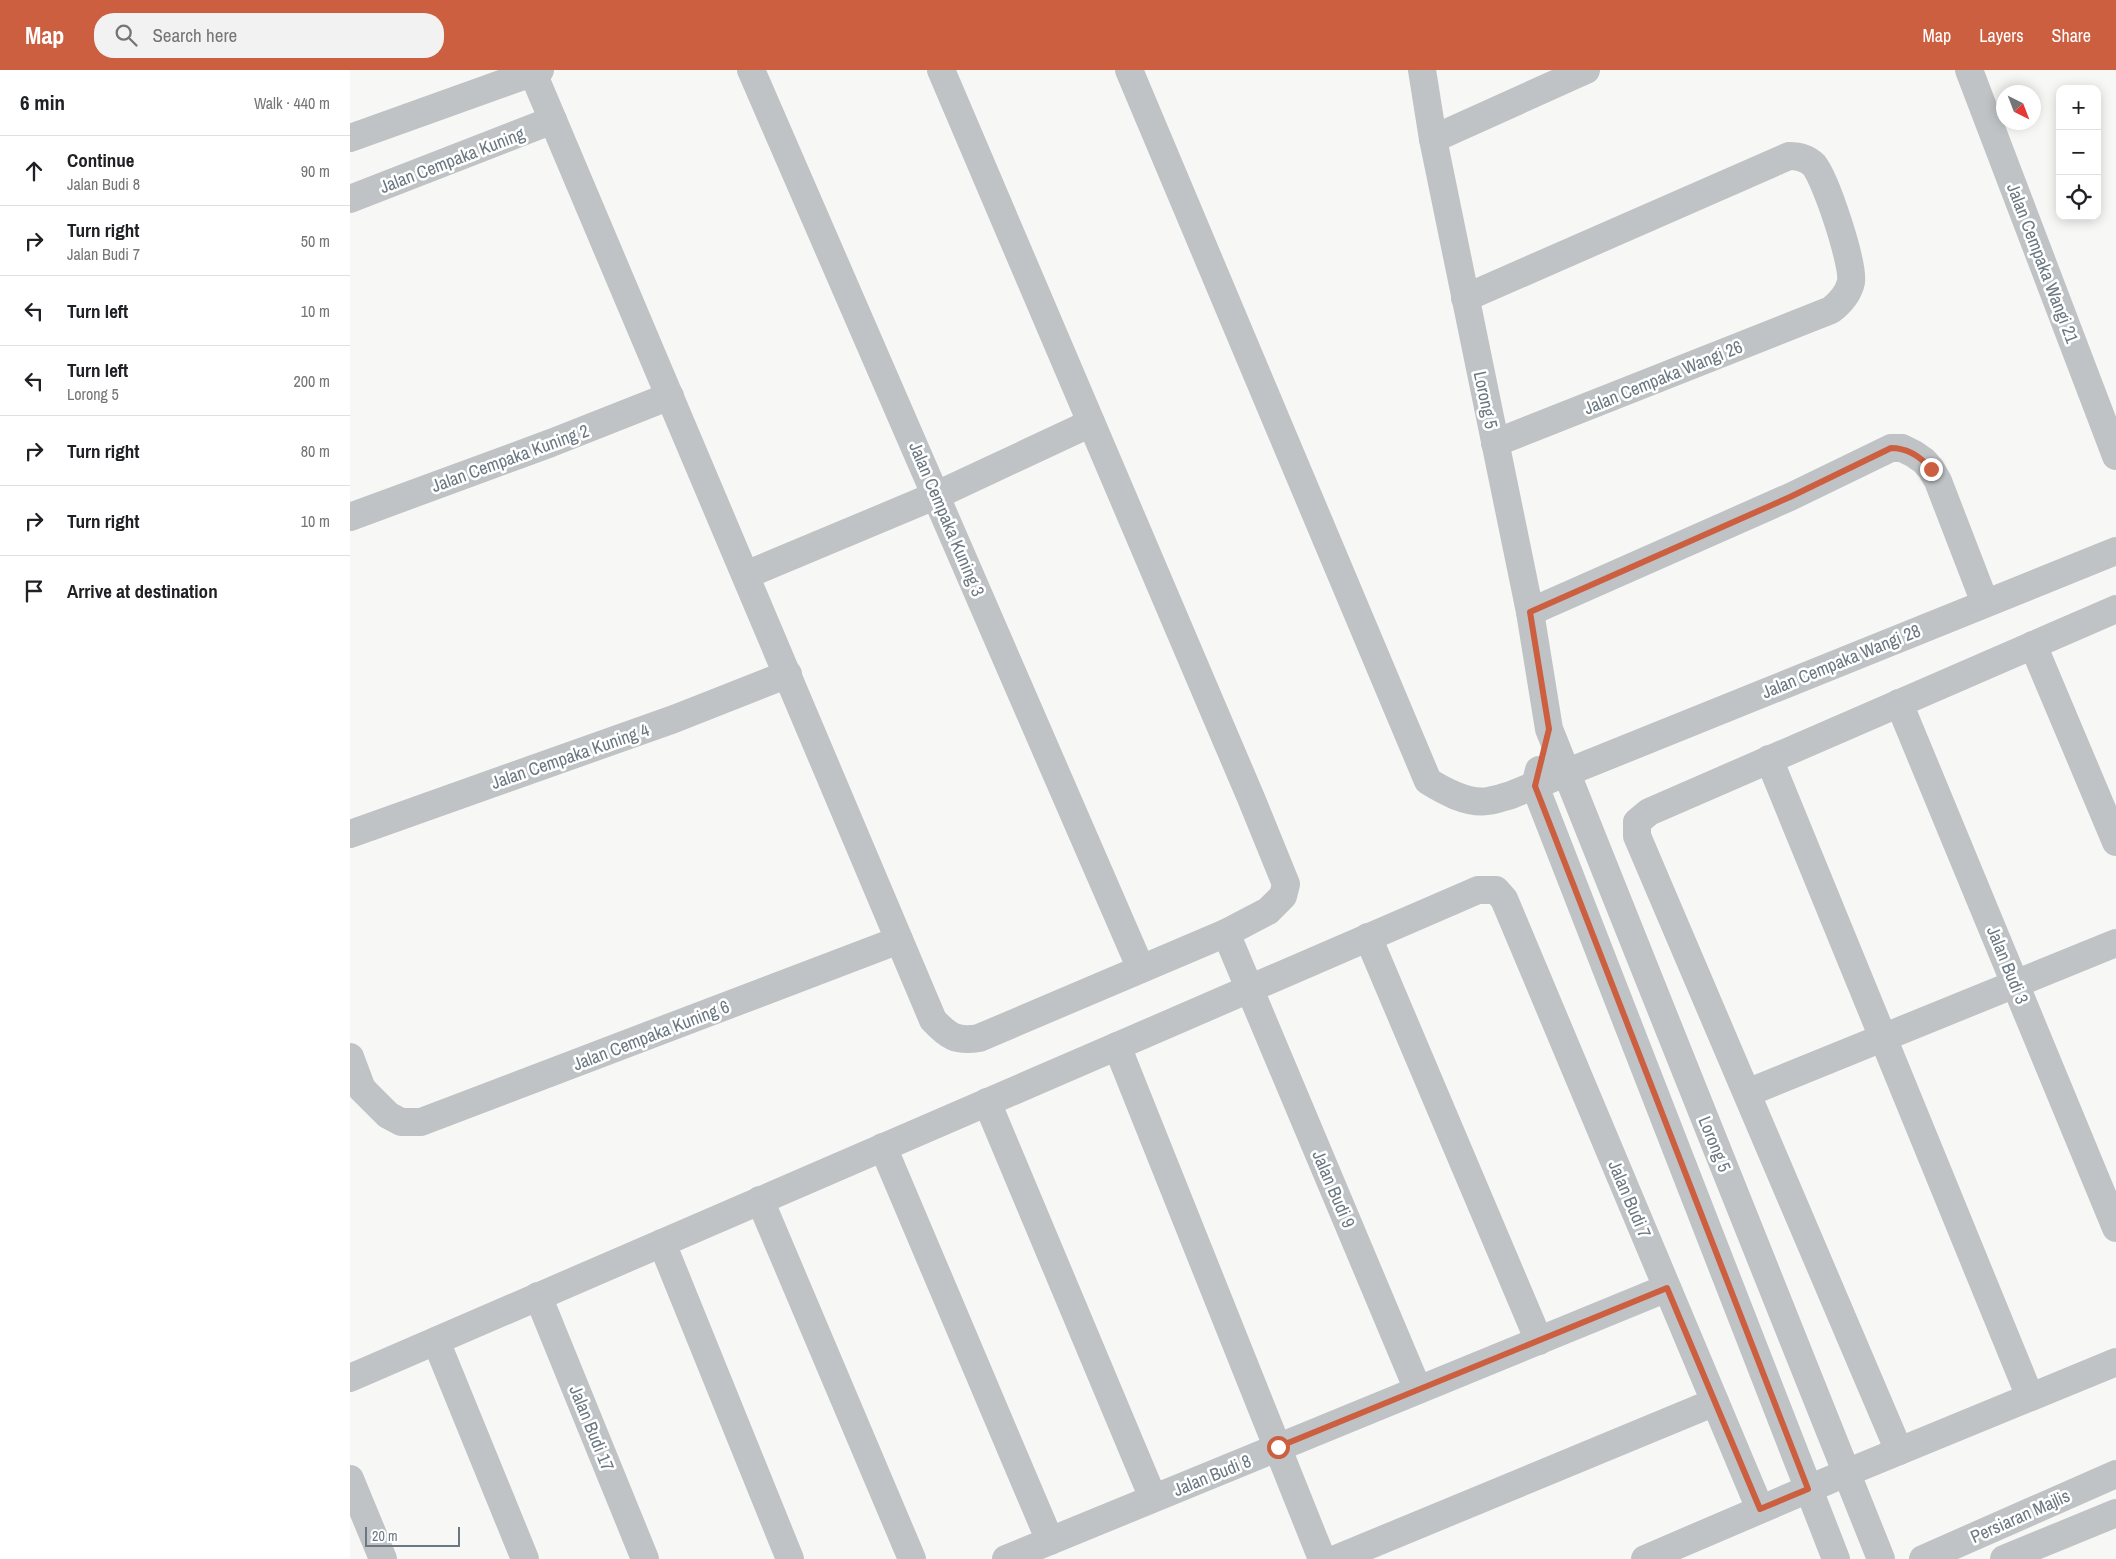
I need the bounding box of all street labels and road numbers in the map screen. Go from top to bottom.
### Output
street label: Jalan Cempaka Kuning [376,121,529,199]
street label: Jalan Cempaka Wangi 21 [2001,179,2085,347]
street label: Jalan Cempaka Wangi 26 [1580,334,1746,420]
street label: Lorong 5 [1468,369,1504,431]
street label: Jalan Cempaka Kuning 2 [428,418,592,498]
street label: Jalan Cempaka Kuning 3 [903,438,991,600]
street label: Jalan Cempaka Wangi 28 [1758,618,1924,704]
street label: Jalan Cempaka Kuning 4 [488,717,652,795]
street label: Jalan Budi 3 [1981,922,2035,1008]
street label: Jalan Cempaka Kuning 6 [569,994,733,1076]
street label: Lorong 5 [1692,1112,1738,1176]
street label: Jalan Budi 9 [1306,1146,1362,1232]
street label: Jalan Budi 7 [1602,1156,1658,1242]
street label: Jalan Budi 17 [564,1381,620,1475]
street label: Jalan Budi 8 [1169,1448,1255,1502]
street label: Persiaran Majlis [1966,1483,2074,1549]

